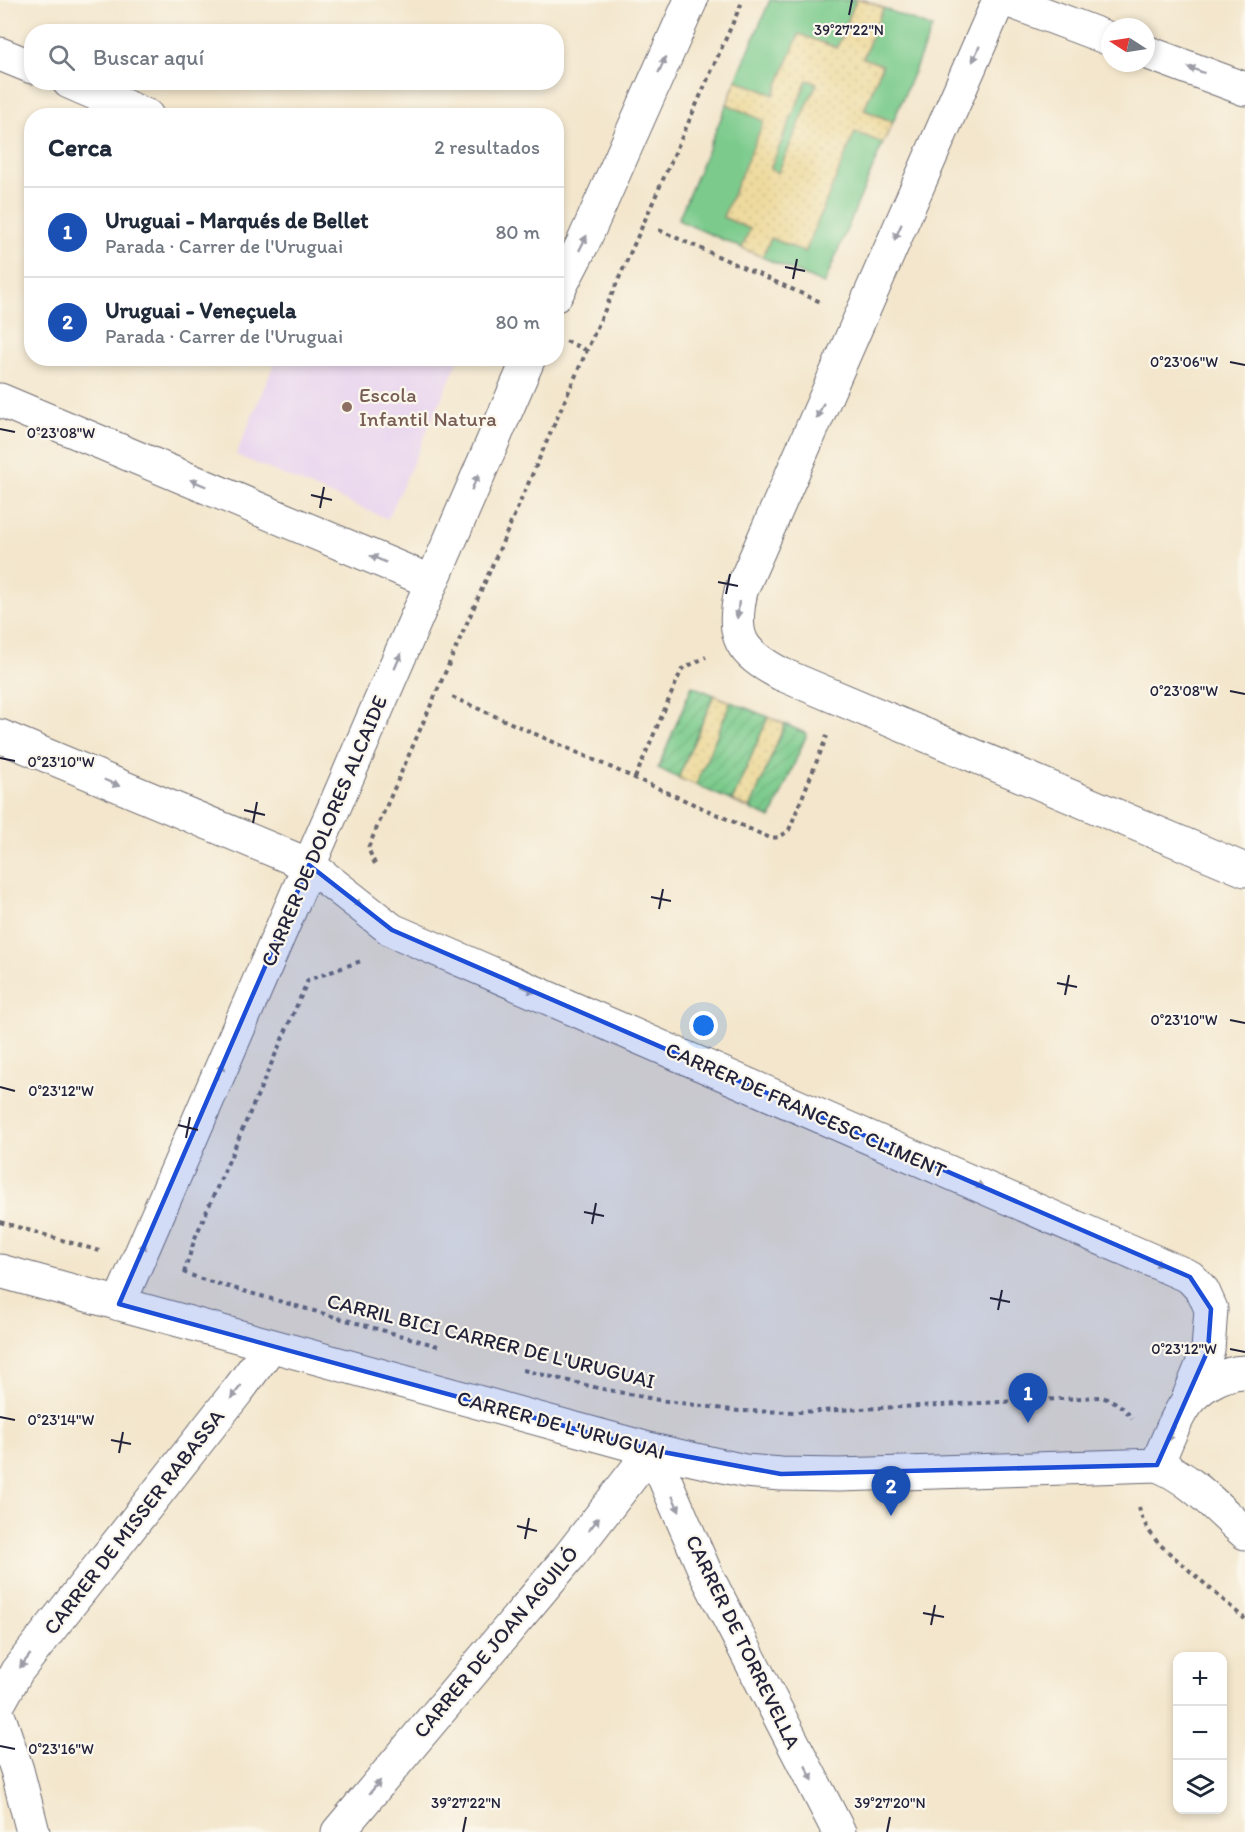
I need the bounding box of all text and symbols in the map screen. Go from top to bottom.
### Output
north arrow [1101,18,1155,72]
text: 39°27'22"N [814,21,884,39]
search box [24,24,564,90]
icon: search [45,41,78,74]
text: Buscar aquí [93,44,204,71]
one-way arrow [971,45,980,62]
one-way arrow [657,55,667,73]
one-way arrow [1186,65,1204,75]
text: Cerca [48,131,112,163]
text: 2 resultados [434,135,540,159]
text: Uruguai - Marqués de Bellet [105,207,369,234]
text: 1 [63,220,72,244]
text: 80 m [495,220,540,244]
one-way arrow [893,224,902,241]
text: Parada · Carrer de l'Uruguai [105,234,343,258]
one-way arrow [578,235,588,252]
text: Uruguai - Veneçuela [105,297,296,324]
text: 2 [62,310,73,334]
text: 80 m [495,310,540,334]
text: Parada · Carrer de l'Uruguai [105,324,343,348]
text: 0°23'06"W [1150,353,1218,371]
place label: Escola Infantil Natura [359,382,497,431]
marker: Escola Infantil Natura [340,400,354,414]
one-way arrow [814,402,824,420]
text: 0°23'08"W [27,424,95,442]
one-way arrow [470,473,480,491]
one-way arrow [189,478,207,488]
one-way arrow [369,554,387,563]
one-way arrow [733,601,743,620]
one-way arrow [393,652,403,670]
text: 0°23'08"W [1150,682,1218,700]
street label: CARRER DE DOLORES ALCAIDE [255,691,392,970]
text: 0°23'10"W [27,753,95,771]
one-way arrow [103,779,121,788]
one-way arrow [347,894,363,907]
one-way arrow [519,984,537,994]
your location [689,1011,718,1040]
text: 0°23'10"W [1150,1011,1218,1029]
street label: CARRER DE FRANCESC CLIMENT [662,1036,951,1183]
one-way arrow [215,1062,225,1080]
text: 0°23'12"W [28,1082,94,1100]
one-way arrow [968,1179,986,1189]
one-way arrow [138,1241,147,1259]
one-way arrow [1146,1258,1164,1267]
street label: CARRIL BICI CARRER DE L'URUGUAI [325,1288,658,1393]
text: 0°23'12"W [1151,1340,1217,1358]
pin: 1 [1008,1374,1048,1423]
one-way arrow [231,1385,243,1400]
street label: CARRER DE L'URUGUAI [454,1385,668,1464]
street label: CARRER DE MISSER RABASSA [38,1404,230,1639]
text: 0°23'14"W [28,1411,95,1429]
one-way arrow [1166,1426,1175,1443]
pin: 2 [872,1466,910,1516]
one-way arrow [671,1495,681,1513]
one-way arrow [588,1517,600,1532]
street label: CARRER DE TORREVELLA [681,1531,806,1753]
street label: CARRER DE JOAN AGUILÓ [408,1541,583,1743]
map controls [1173,1652,1227,1814]
button: + [1173,1652,1227,1706]
one-way arrow [18,1653,31,1669]
button: − [1173,1706,1227,1760]
text: 0°23'16"W [28,1740,94,1758]
button: layers [1173,1760,1227,1814]
one-way arrow [804,1764,814,1781]
one-way arrow [369,1779,382,1795]
text: 39°27'22"N [431,1794,501,1812]
text: 39°27'20"N [854,1794,926,1812]

